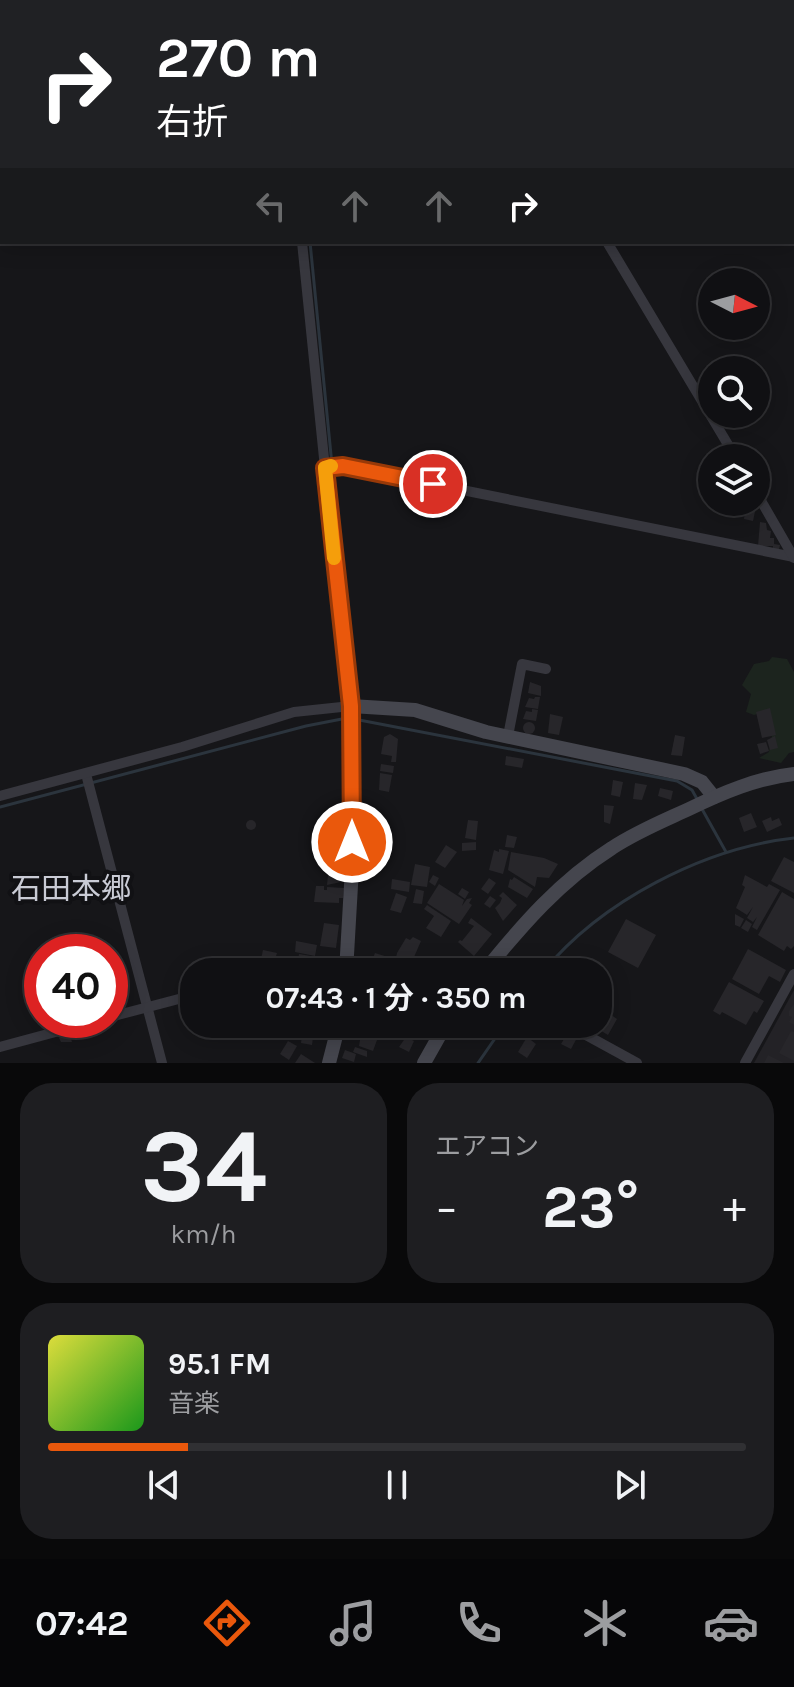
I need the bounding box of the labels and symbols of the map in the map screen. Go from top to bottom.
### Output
north arrow [698,268,770,340]
pin [399,450,467,518]
position arrow [310,800,394,884]
district label: 石田本郷 [11,871,131,907]
speed limit sign: 40 [24,934,128,1038]

